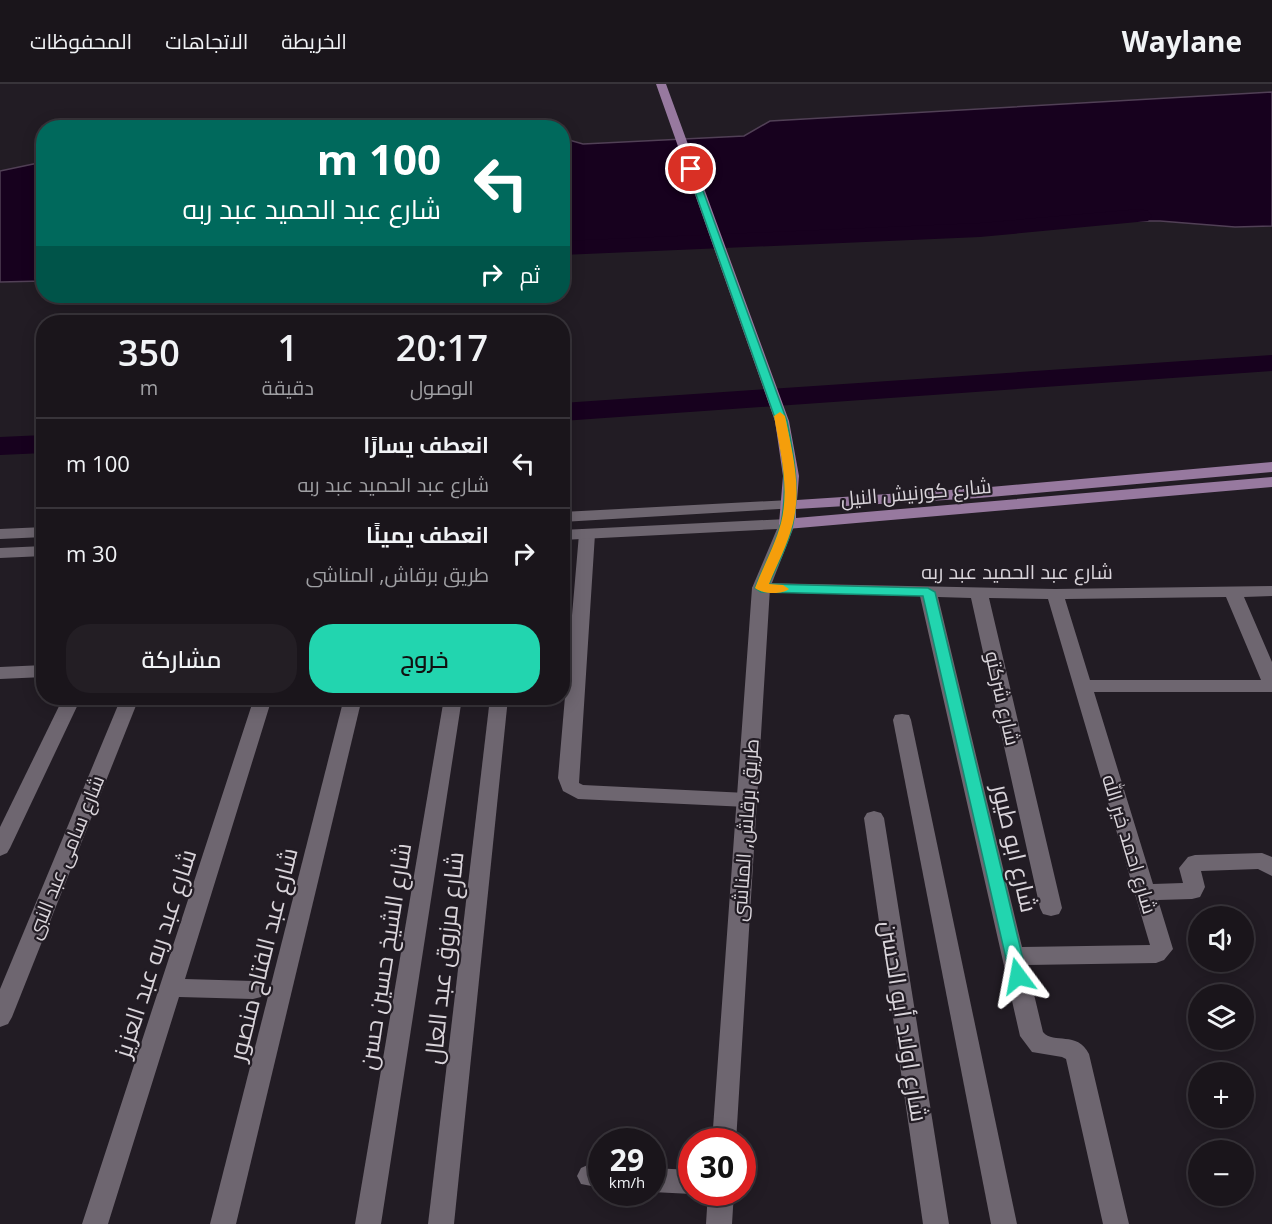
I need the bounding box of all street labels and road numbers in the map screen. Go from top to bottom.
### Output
street label: شارع كورنيش النيل [839,472,993,513]
street label: شارع عبد الحميد عبد ربه [921,558,1113,586]
street label: شارع شركتو [978,648,1027,748]
street label: طريق برقاش, المناشى [725,738,765,922]
street label: شارع سامى عبد النبى [20,771,111,943]
street label: شارع احمد خير الله [1095,771,1164,917]
street label: شارع ابو طيور [984,779,1047,916]
street label: شارع الشيخ حسين حسن [350,840,419,1072]
street label: شارع عبد الفتاح منصور [219,844,305,1066]
street label: شارع عبد ربه عبد العزيز [104,845,204,1064]
street label: شارع مرزوق عبد العال [415,850,472,1066]
street label: شارع اولاد أبو الحسن [872,918,937,1124]

